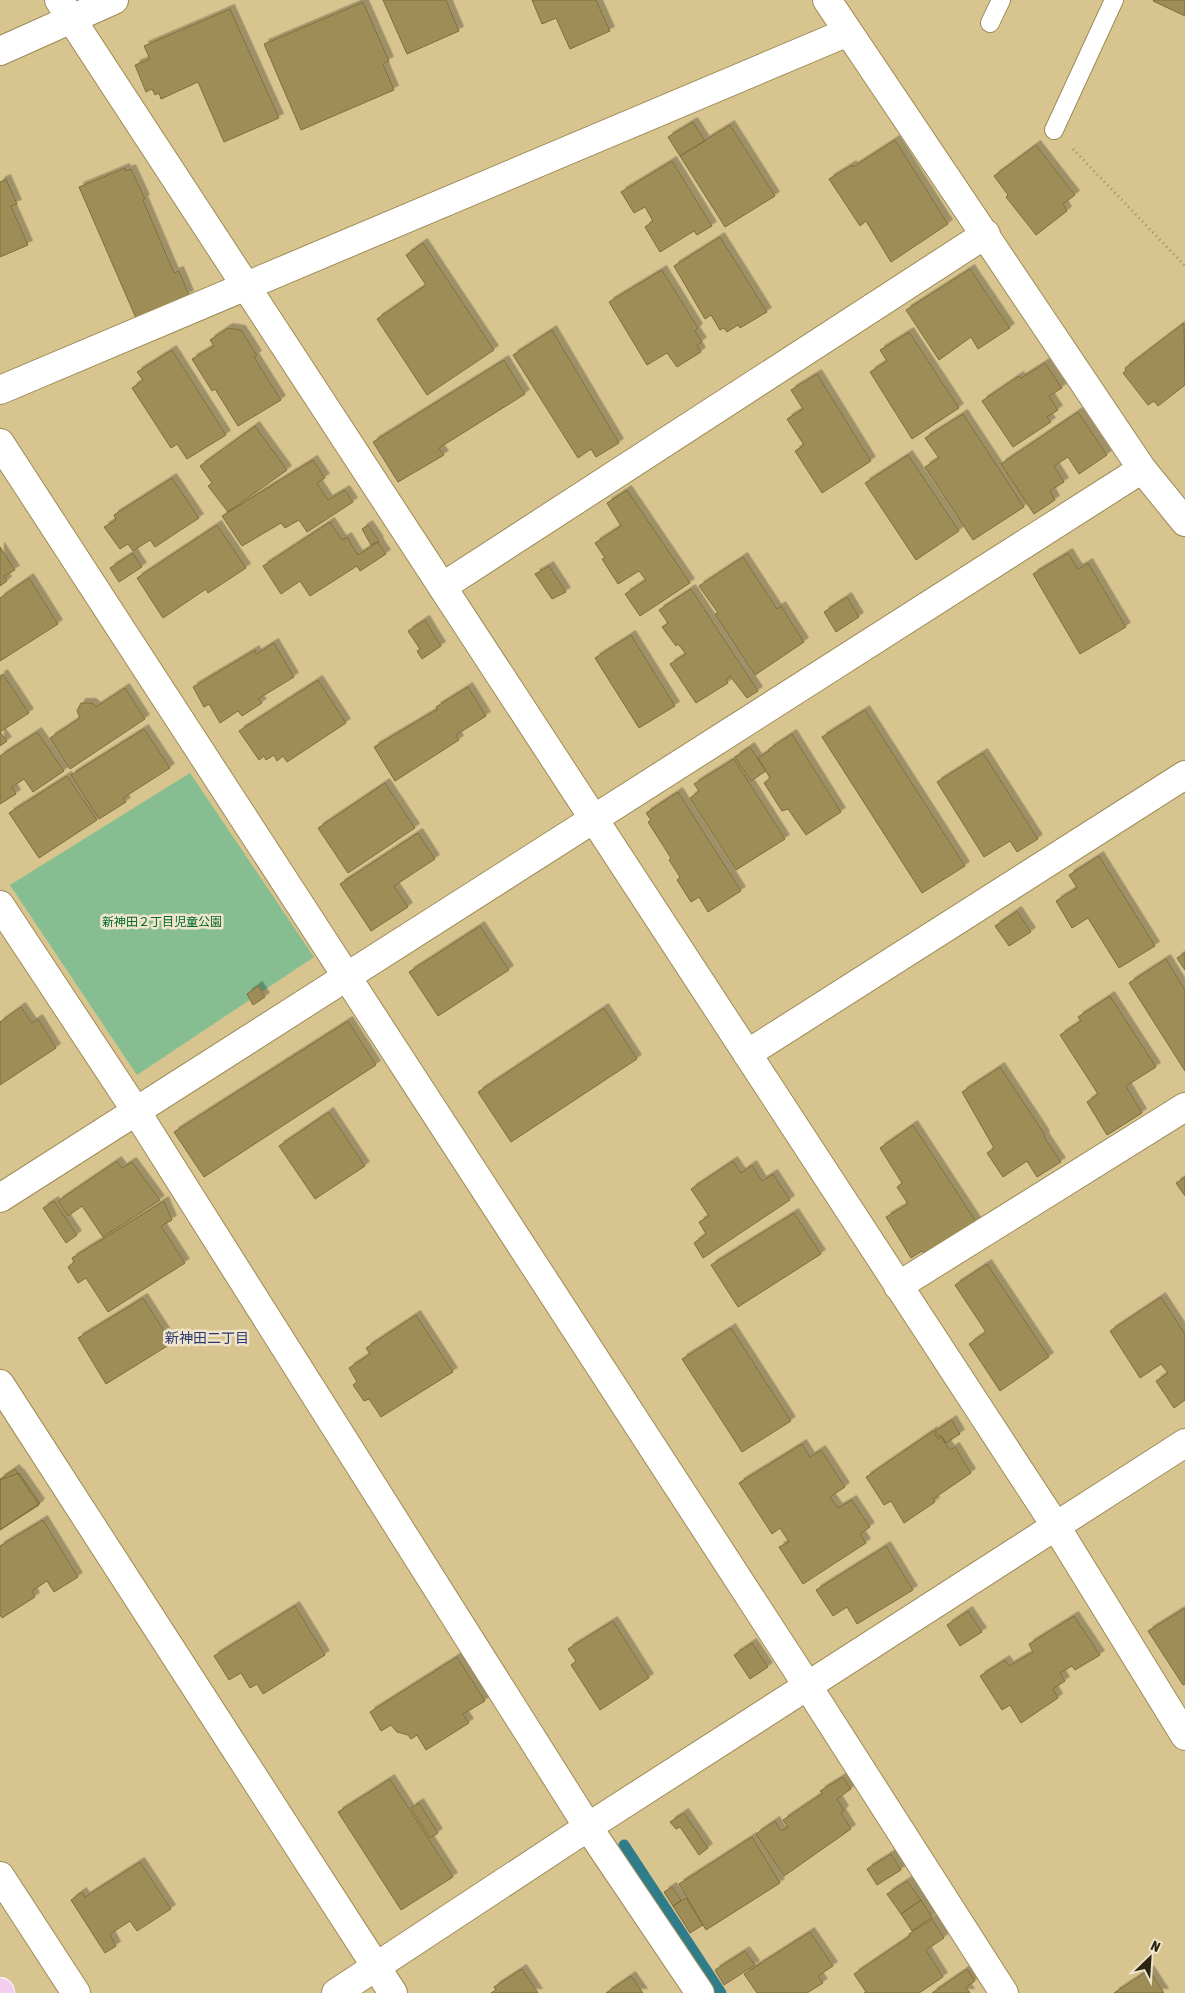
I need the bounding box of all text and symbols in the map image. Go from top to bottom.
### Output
park label: 新神田２丁目児童公園 [102,915,222,929]
district label: 新神田二丁目 [165,1330,249,1346]
north arrow [1125,1933,1175,1983]
text: N [1148,1937,1163,1955]

